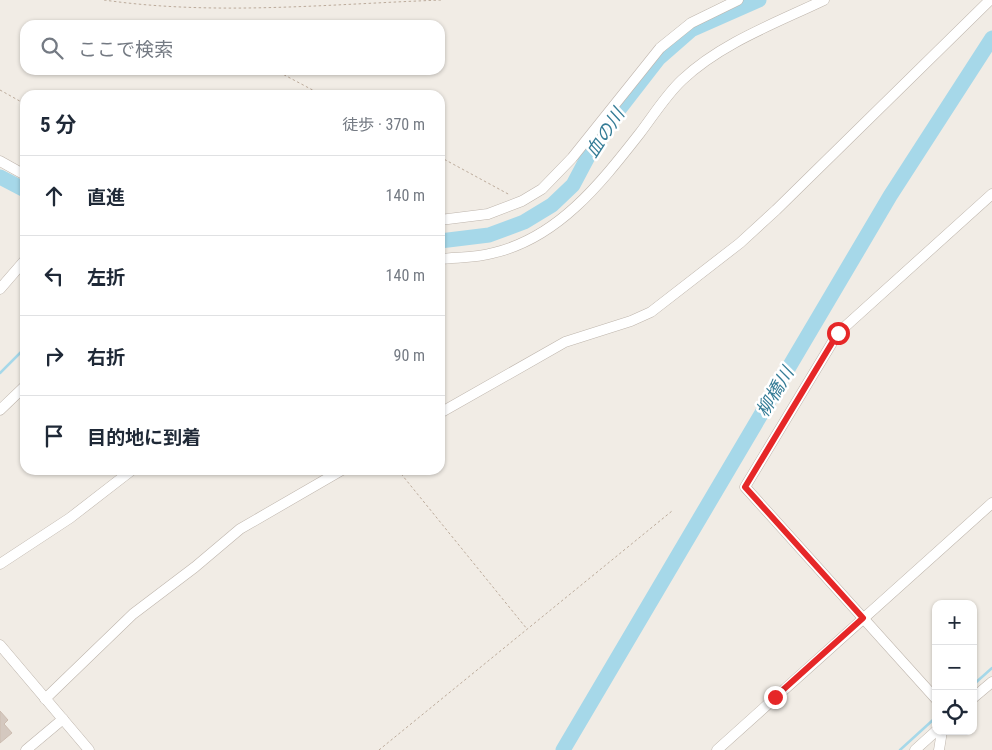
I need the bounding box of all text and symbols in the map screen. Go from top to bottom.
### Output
search box [20,20,445,75]
icon: search [38,34,66,62]
text: ここで検索 [78,38,173,61]
water label: 血の川 [581,103,629,161]
text: 5 分 [40,113,76,137]
text: 徒歩 · 370 m [342,115,425,134]
icon: ahead [40,182,68,210]
text: 直進 [87,186,125,209]
text: 140 m [386,186,425,205]
icon: left [40,262,68,290]
text: 左折 [87,266,125,289]
text: 140 m [386,266,425,285]
route start [827,322,850,345]
icon: right [40,342,68,370]
text: 右折 [87,346,125,369]
text: 90 m [393,346,425,365]
water label: 柳橋川 [752,361,799,420]
icon: arrive [40,422,68,450]
text: 目的地に到着 [87,426,201,449]
map controls [932,600,977,735]
button: + [932,600,977,645]
button: − [932,645,977,690]
route end [764,686,787,709]
button: locate [932,690,977,735]

